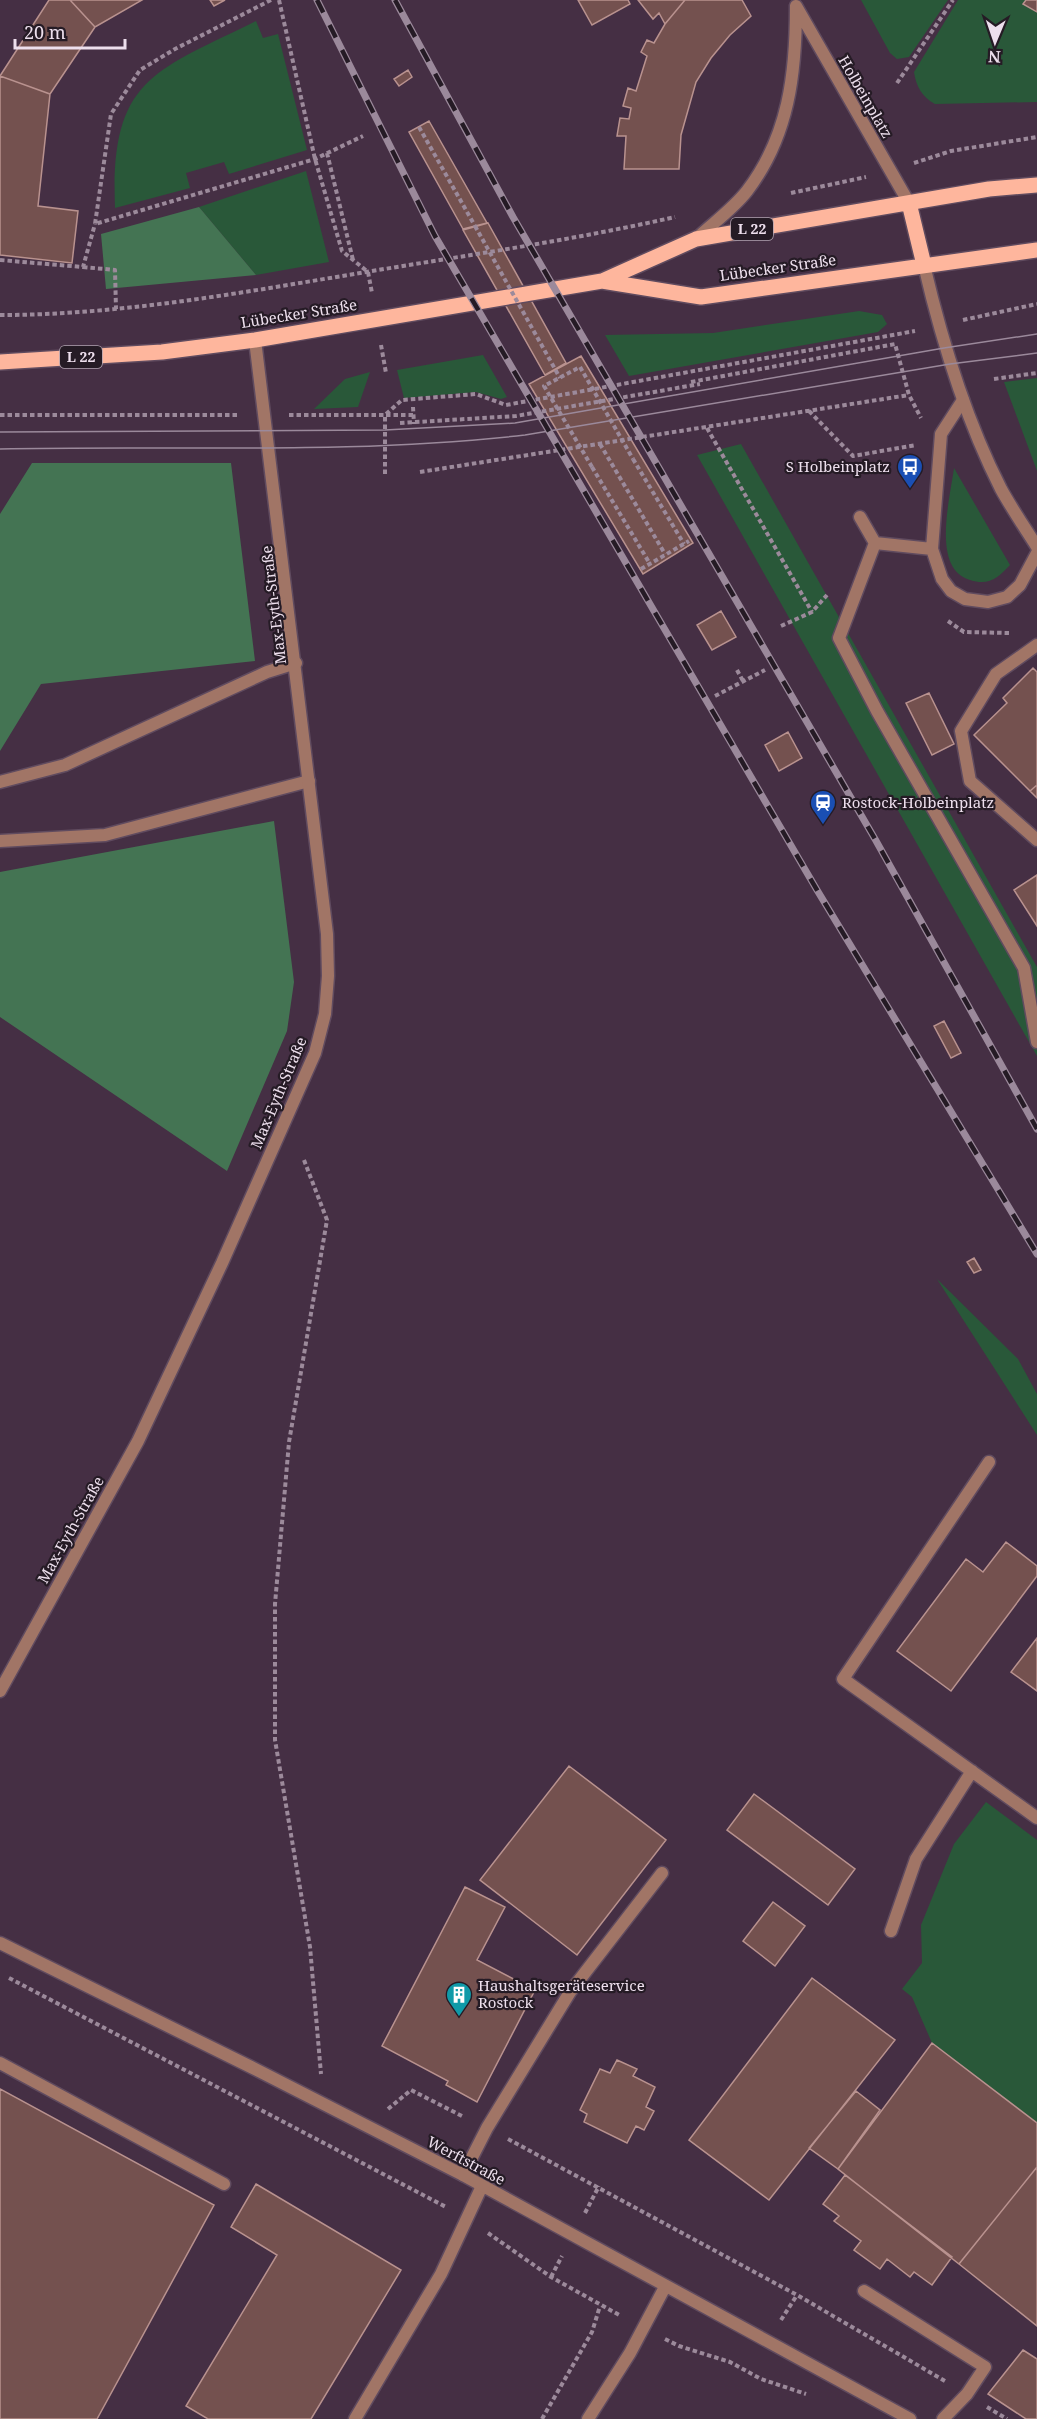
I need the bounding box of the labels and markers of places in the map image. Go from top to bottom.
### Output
bus stop icon: S Holbeinplatz [895,452,925,490]
place label: S Holbeinplatz [786,456,890,476]
station icon: Rostock-Holbeinplatz [808,788,838,826]
place label: Rostock-Holbeinplatz [842,792,994,812]
place label: Haushaltsgeräteservice Rostock [478,1975,645,2012]
building icon: Haushaltsgeräteservice Rostock [444,1980,474,2018]

